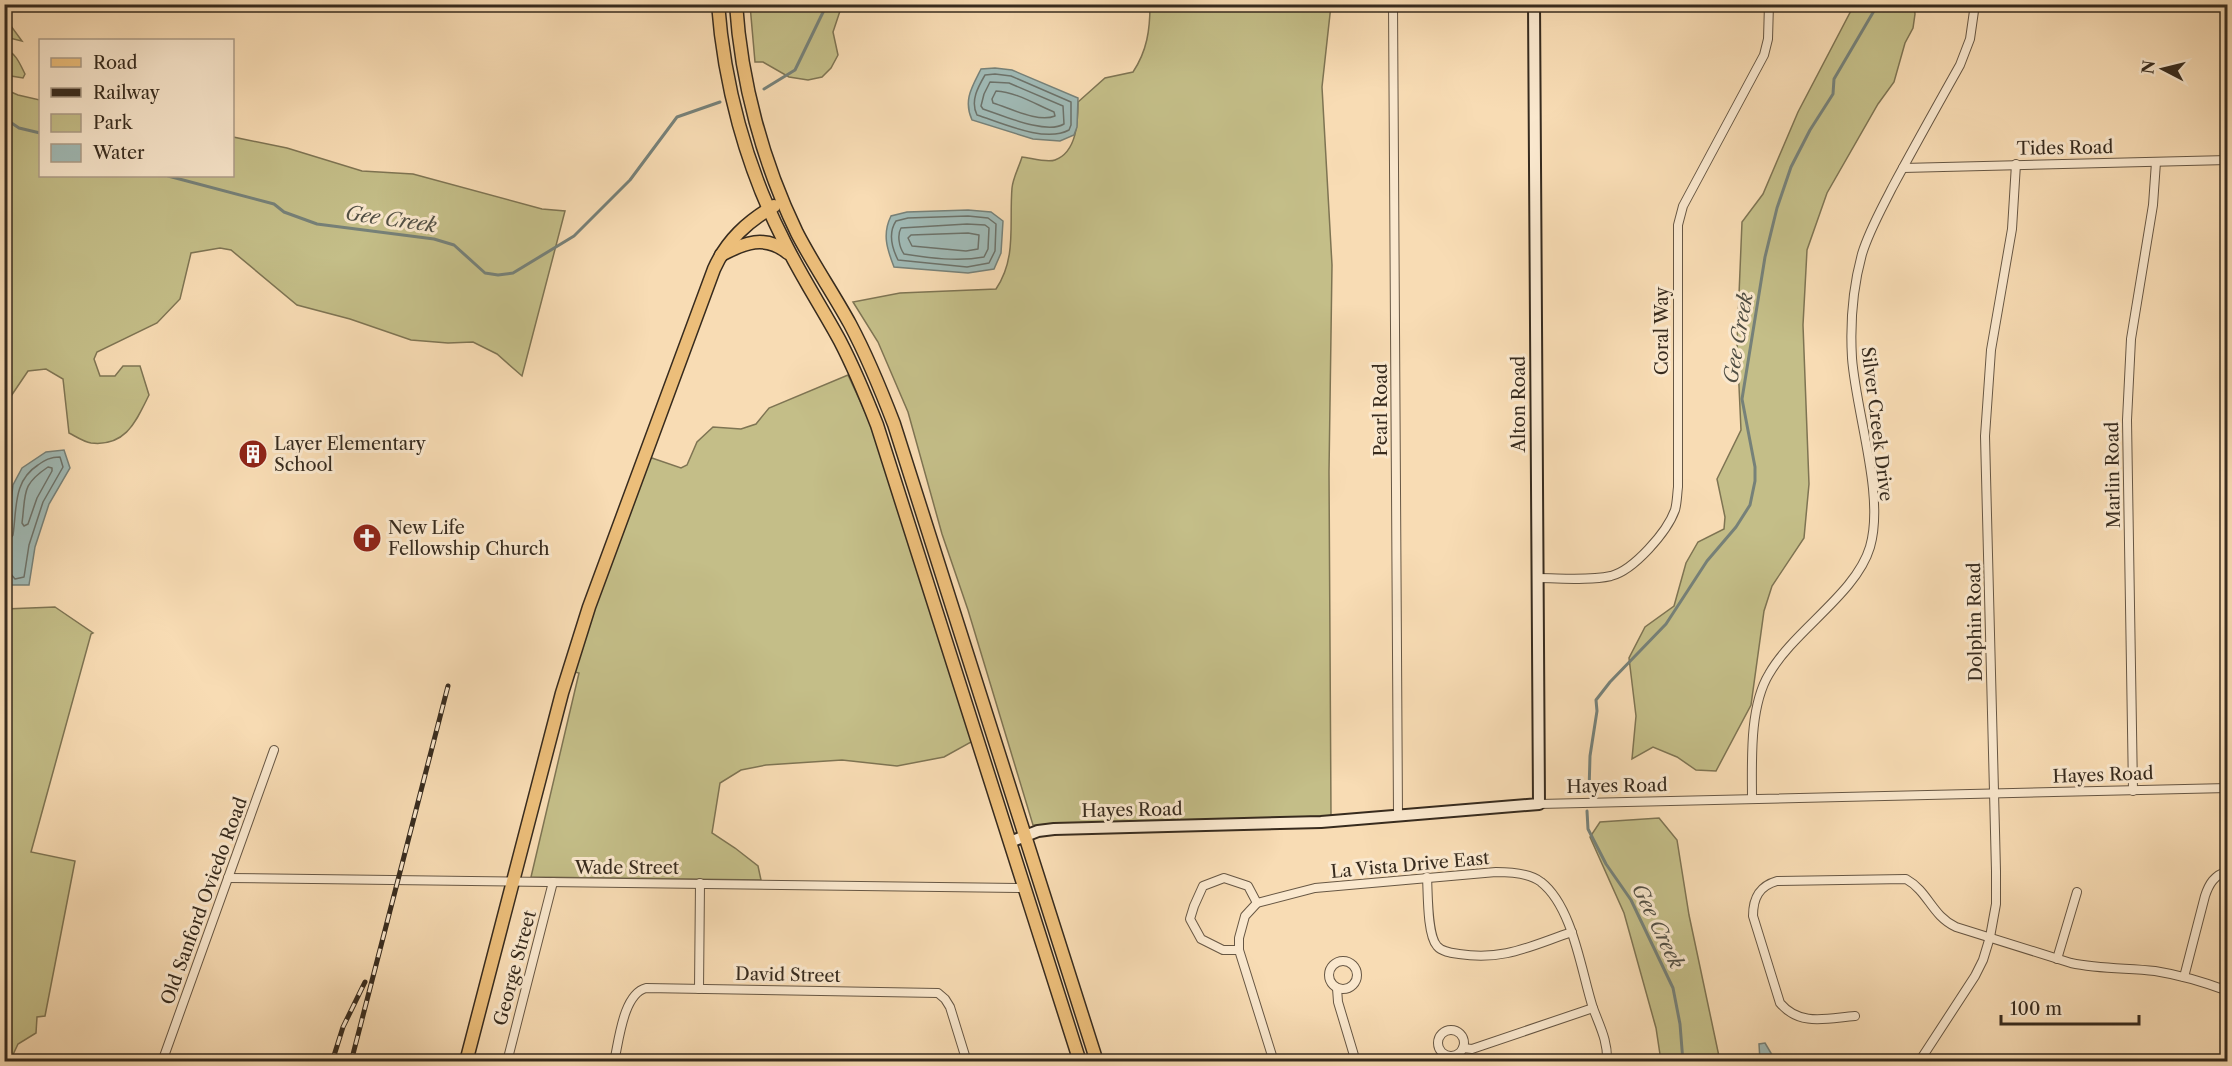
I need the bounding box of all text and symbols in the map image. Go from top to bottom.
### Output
legend [39,39,234,177]
north arrow [2133,39,2193,99]
text: Road [93,52,138,74]
text: N [2137,59,2159,75]
text: Railway [93,82,161,104]
text: Park [93,112,134,134]
street label: Tides Road [2016,136,2114,160]
text: Water [92,142,145,164]
water label: Gee Creek [344,201,439,237]
street label: Coral Way [1651,286,1673,375]
water label: Gee Creek [1718,290,1758,385]
street label: Silver Creek Drive [1857,345,1897,503]
street label: Alton Road [1508,356,1530,453]
street label: Pearl Road [1370,363,1392,457]
street label: Marlin Road [2101,422,2125,528]
place label: Layer Elementary School [274,433,427,476]
building icon: Layer Elementary School [237,438,269,470]
place label: New Life Fellowship Church [388,517,550,560]
church icon: New Life Fellowship Church [351,522,383,554]
street label: Dolphin Road [1963,562,1987,682]
street label: Hayes Road [2052,762,2154,788]
street label: Hayes Road [1566,774,1668,798]
street label: Old Sanford Oviedo Road [156,794,252,1008]
street label: Hayes Road [1081,798,1183,822]
street label: La Vista Drive East [1330,847,1491,883]
street label: Wade Street [574,857,680,879]
water label: Gee Creek [1627,879,1689,973]
street label: George Street [489,907,541,1028]
street label: David Street [735,963,842,987]
scale bar [2001,988,2139,1026]
text: 100 m [2010,998,2062,1020]

